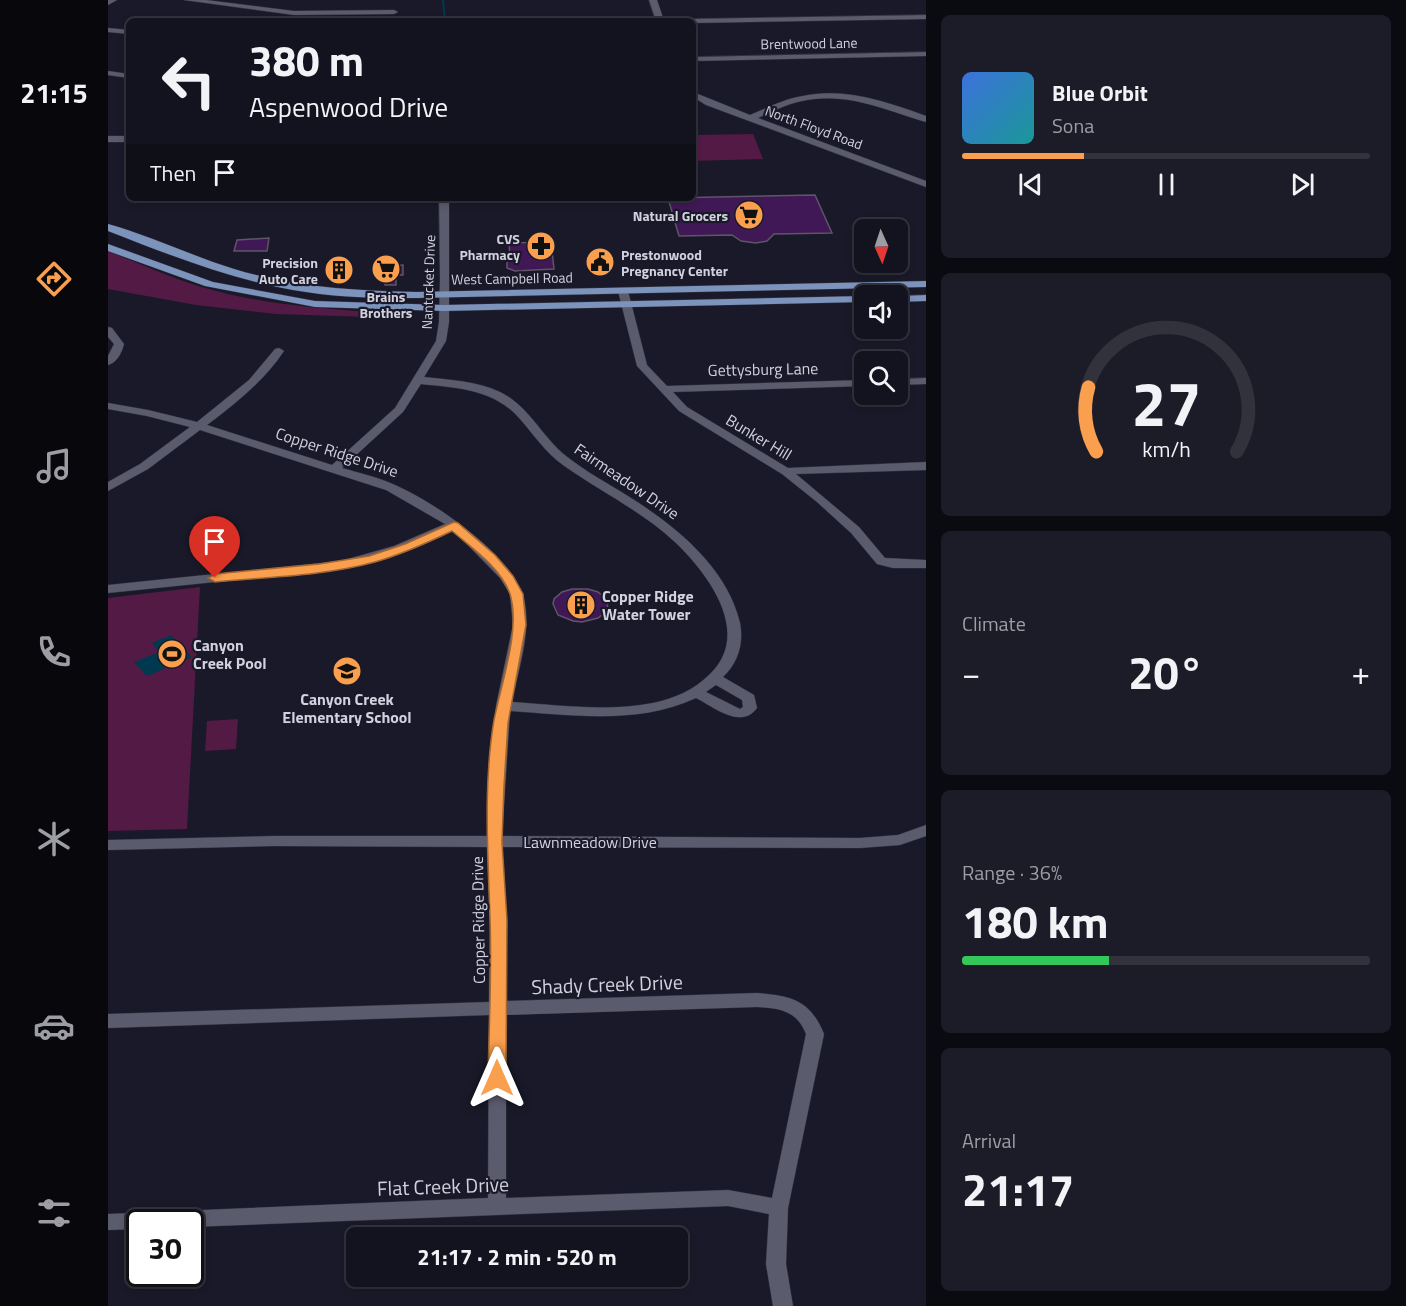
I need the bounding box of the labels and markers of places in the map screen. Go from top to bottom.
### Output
supermarket icon: Natural Grocers [733,199,765,231]
place label: Natural Grocers [633,205,728,226]
place label: CVS Pharmacy [460,228,520,265]
pharmacy icon: CVS Pharmacy [525,230,557,262]
place label: Prestonwood Pregnancy Center [621,244,728,281]
public building icon: Prestonwood Pregnancy Center [584,246,616,278]
place label: Precision Auto Care [259,252,318,289]
supermarket icon: Brains Brothers [370,253,402,285]
building icon: Precision Auto Care [323,254,355,286]
place label: Brains Brothers [360,286,413,323]
pin [189,516,240,578]
place label: Copper Ridge Water Tower [602,584,694,626]
building icon: Copper Ridge Water Tower [565,589,597,621]
place label: Canyon Creek Pool [193,633,267,675]
sports icon: Canyon Creek Pool [156,638,188,670]
school or university icon: Canyon Creek Elementary School [331,655,363,687]
place label: Canyon Creek Elementary School [282,687,412,729]

